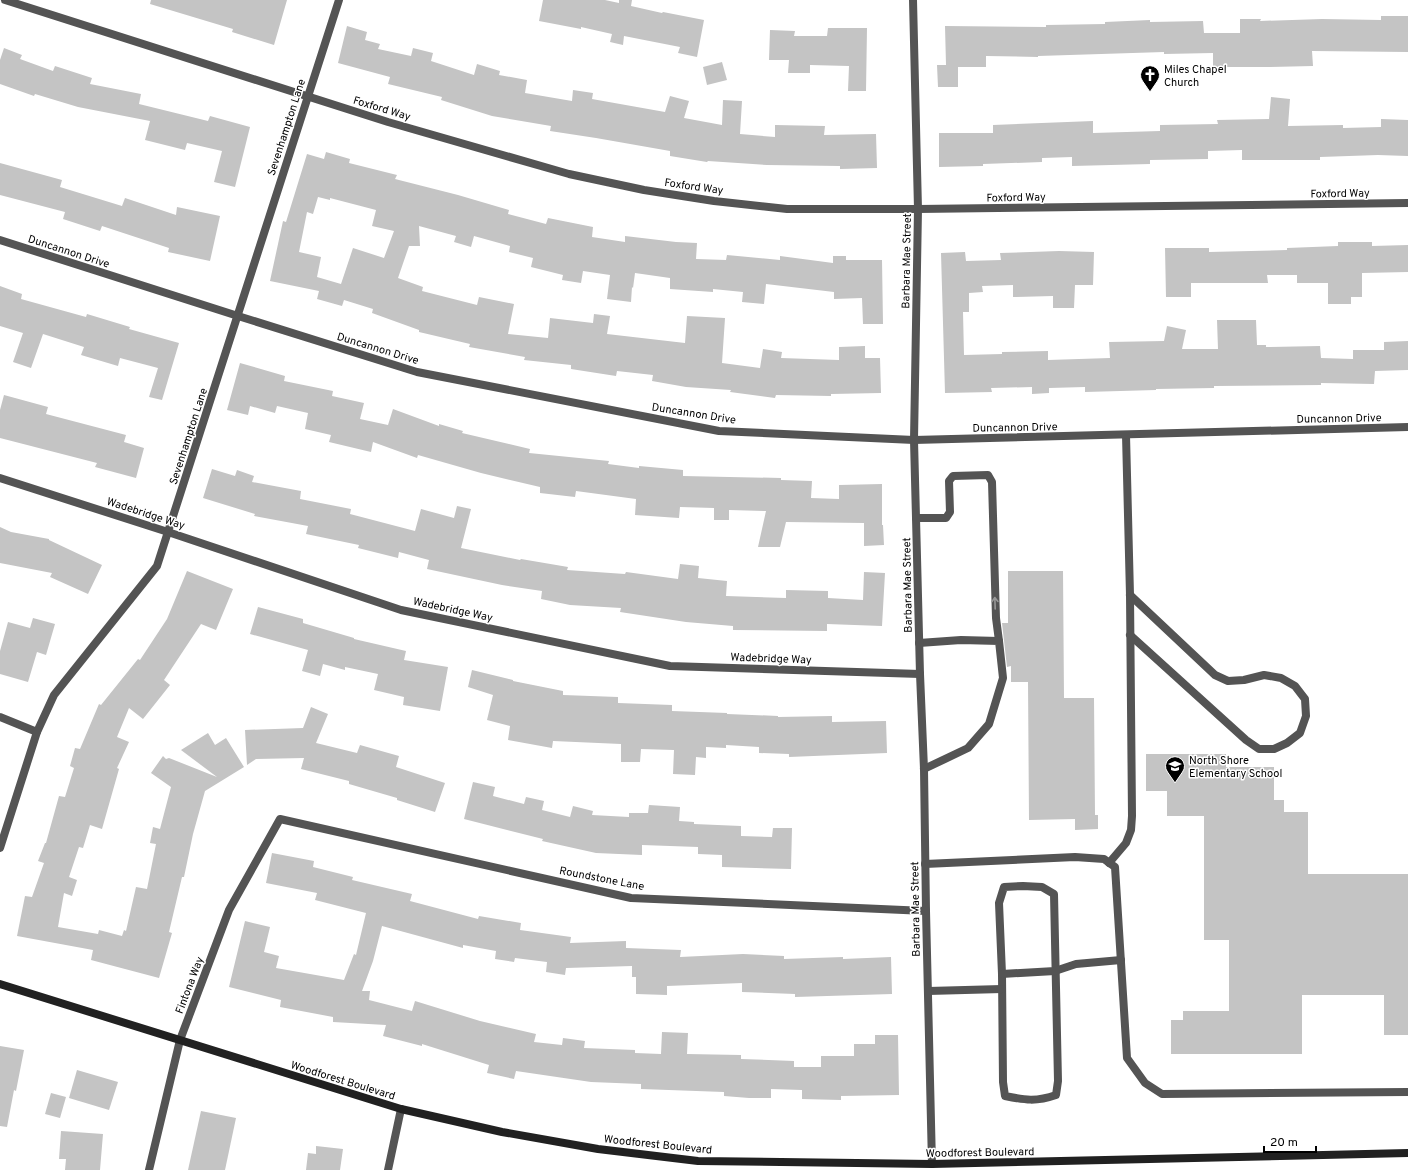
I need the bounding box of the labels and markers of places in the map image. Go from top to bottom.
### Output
place label: Miles Chapel Church [1164,63,1227,90]
church icon: Miles Chapel Church [1139,64,1161,92]
place label: North Shore Elementary School [1189,754,1282,781]
school or university icon: North Shore Elementary School [1164,755,1186,783]

